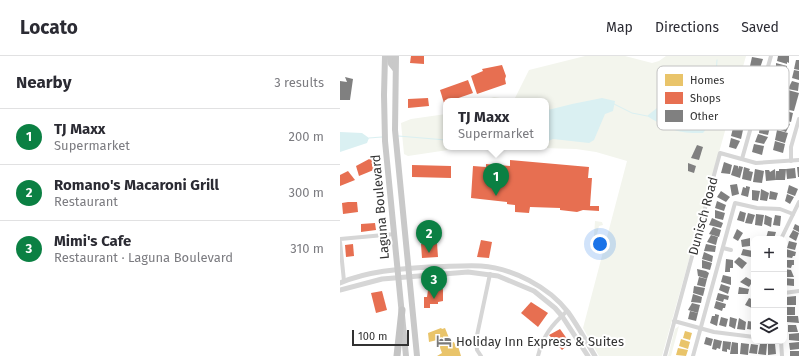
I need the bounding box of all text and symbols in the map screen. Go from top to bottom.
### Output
text: Locato [20,16,78,39]
text: Map [606,19,633,36]
text: Directions [655,19,719,36]
text: Saved [741,19,779,36]
legend [657,66,789,130]
text: Nearby [16,72,71,93]
text: Homes [690,74,724,87]
text: 3 results [274,75,324,90]
text: Shops [690,92,721,105]
popup [443,98,549,150]
text: TJ Maxx [458,108,510,126]
text: Other [690,110,719,123]
text: TJ Maxx [54,120,106,138]
text: Supermarket [458,126,534,141]
text: 1 [26,129,32,144]
text: 200 m [288,129,324,144]
text: Supermarket [54,138,130,153]
street label: Laguna Boulevard [368,154,392,260]
pin: 1 [483,163,509,196]
street label: Dunisch Road [685,175,721,257]
text: Romano's Macaroni Grill [54,176,219,194]
text: 2 [26,185,32,200]
text: 300 m [288,185,324,200]
text: Restaurant [54,194,118,209]
pin: 2 [416,220,442,253]
text: Mimi's Cafe [54,232,131,250]
your location [590,234,610,254]
map controls [751,236,787,344]
button: + [751,236,787,272]
text: 3 [26,241,32,256]
text: 310 m [290,241,324,256]
text: Restaurant · Laguna Boulevard [54,250,233,265]
pin: 3 [421,266,447,299]
button: − [751,272,787,308]
button: layers [751,308,787,344]
scale bar [352,328,409,347]
text: 100 m [358,330,387,343]
hotel icon: Holiday Inn Express & Suites [435,332,453,350]
place label: Holiday Inn Express & Suites [456,334,624,349]

